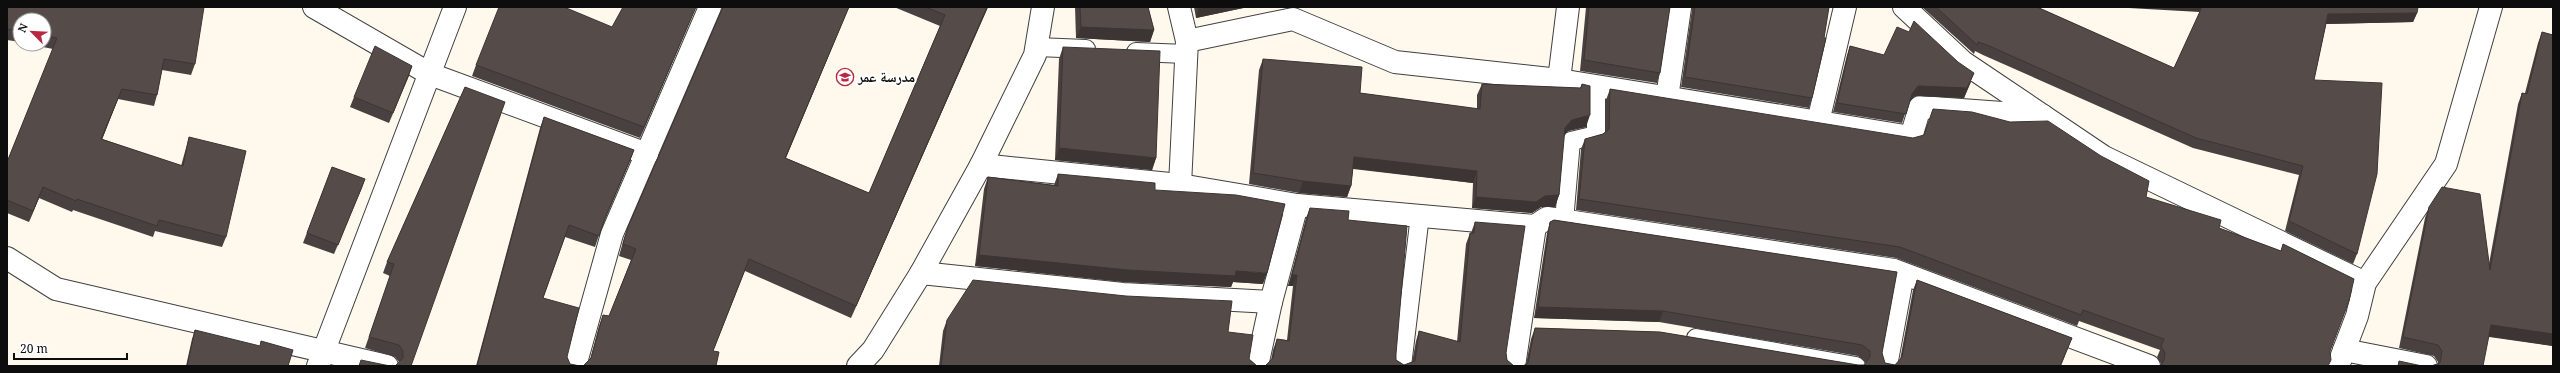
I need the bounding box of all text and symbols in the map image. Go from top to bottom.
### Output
north arrow [12,12,52,52]
text: N [14,20,31,35]
school or university icon: مدرسة عمر [835,67,855,87]
place label: مدرسة عمر [857,67,915,86]
scale bar [14,335,127,361]
text: 20 m [20,340,48,357]

